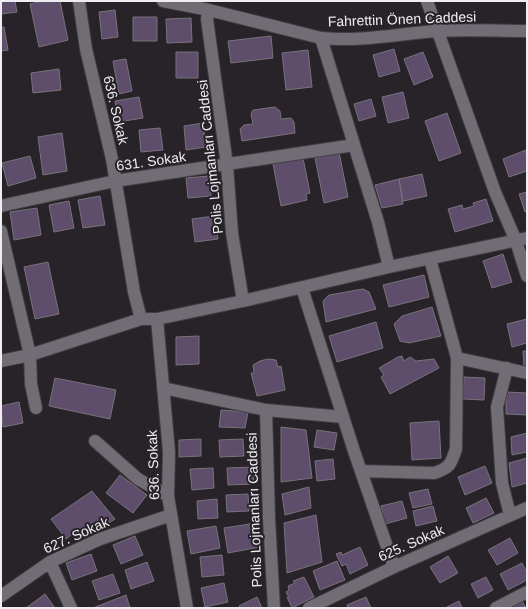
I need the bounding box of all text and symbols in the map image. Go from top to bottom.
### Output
street label: Fahrettin Önen Caddesi [327,7,477,30]
street label: 636. Sokak [100,74,132,147]
street label: Polis Lojmanları Caddesi [194,79,226,235]
street label: 631. Sokak [115,148,188,174]
street label: 636. Sokak [144,429,162,500]
street label: Polis Lojmanları Caddesi [243,432,265,588]
street label: 627. Sokak [41,513,112,557]
street label: 625. Sokak [376,521,447,565]

